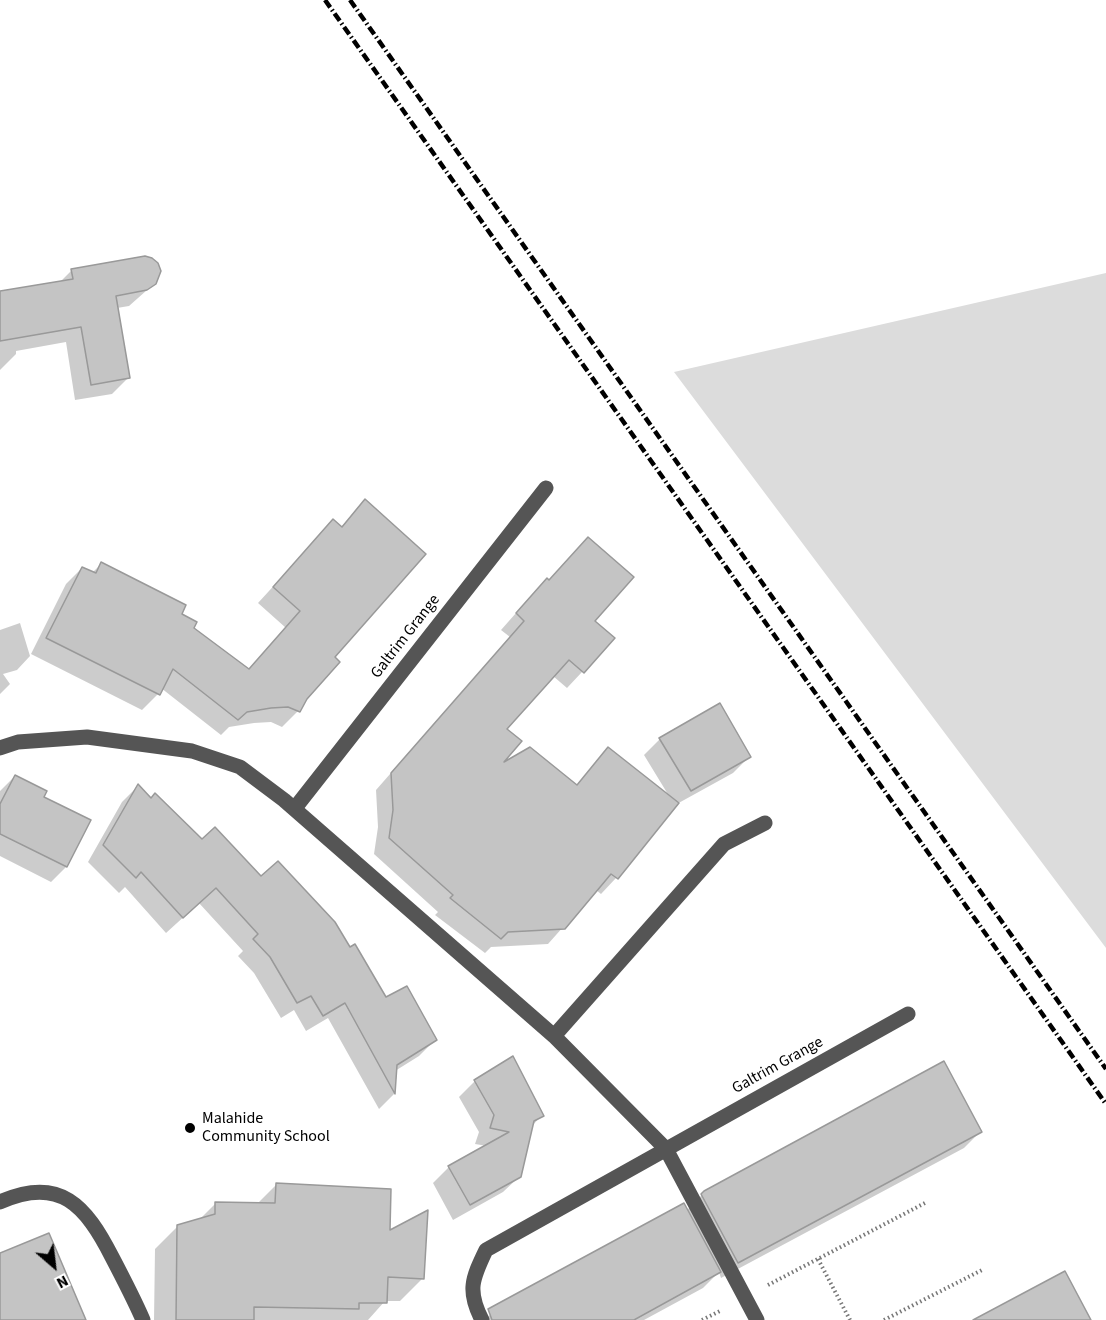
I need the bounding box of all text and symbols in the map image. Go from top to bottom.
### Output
street label: Galtrim Grange [367,591,445,683]
street label: Galtrim Grange [729,1033,827,1099]
place label: Malahide Community School [202,1109,330,1147]
marker: Malahide Community School [183,1121,197,1135]
north arrow [24,1236,84,1296]
text: N [53,1270,72,1294]

